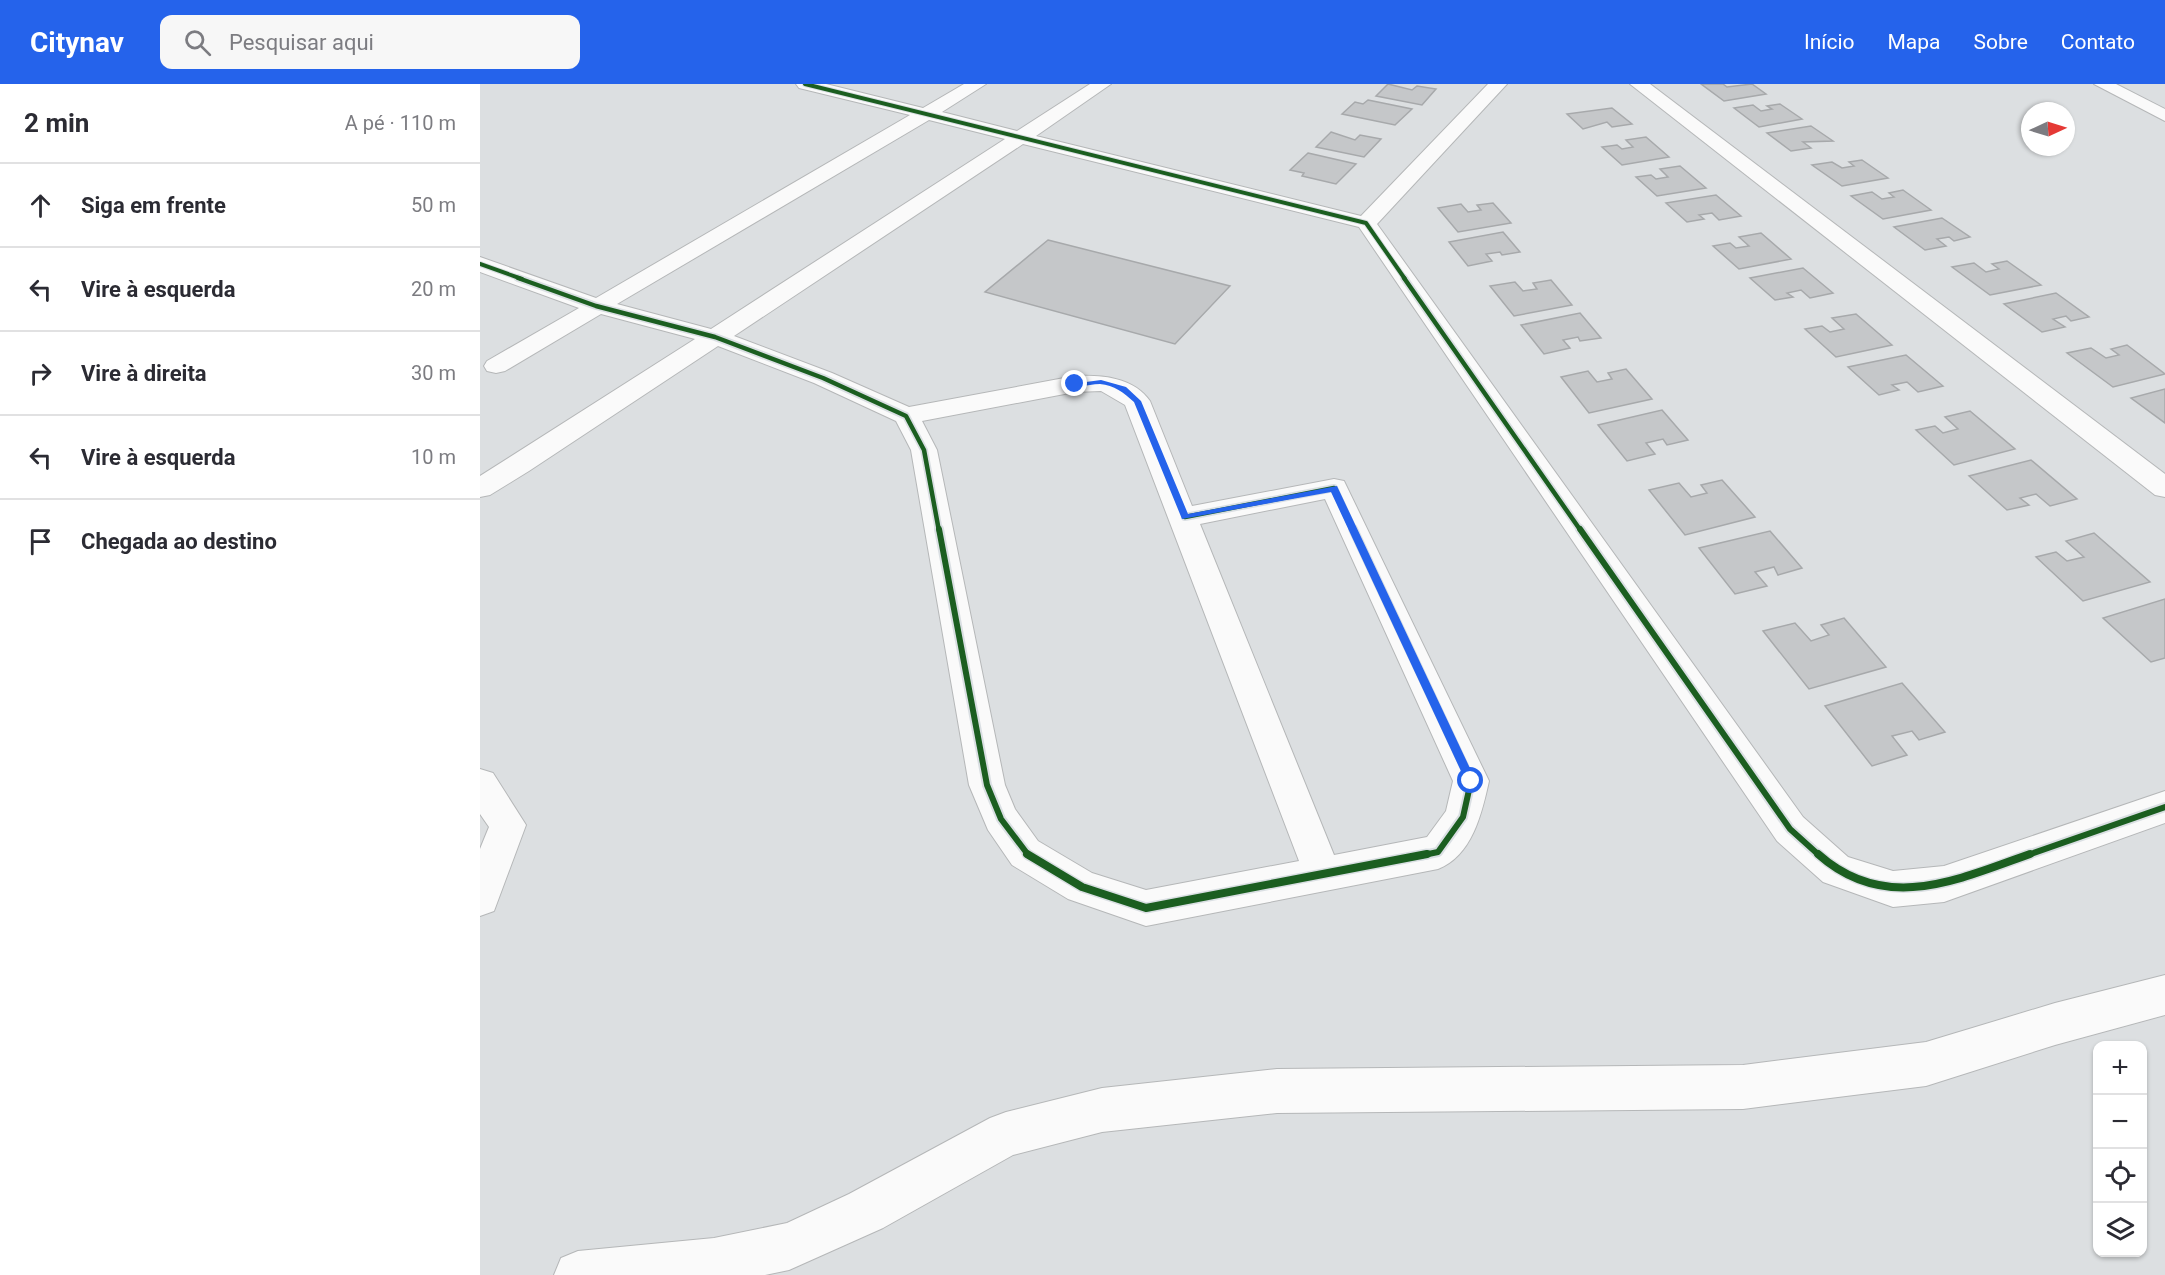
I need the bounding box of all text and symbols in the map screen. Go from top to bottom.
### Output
search box [160,15,580,69]
text: Citynav [30,26,124,59]
icon: search [181,26,214,59]
text: Pesquisar aqui [229,30,374,55]
text: Início [1804,30,1855,54]
text: Mapa [1888,30,1941,54]
text: Sobre [1974,30,2028,54]
text: Contato [2061,30,2135,54]
north arrow [2021,102,2075,156]
text: 2 min [24,108,89,138]
text: A pé · 110 m [345,111,456,135]
icon: ahead [24,189,57,222]
text: Siga em frente [81,193,226,218]
text: 50 m [411,193,456,217]
icon: left [24,273,57,306]
text: Vire à esquerda [81,277,235,302]
text: 20 m [411,277,456,301]
icon: right [24,357,57,390]
text: Vire à direita [81,361,207,386]
text: 30 m [411,361,456,385]
route end [1061,370,1087,396]
icon: left [24,441,57,474]
text: Vire à esquerda [81,445,235,470]
text: 10 m [411,445,456,469]
icon: arrive [24,525,57,558]
text: Chegada ao destino [81,529,277,554]
route start [1457,767,1483,793]
map controls [2093,1041,2147,1257]
button: + [2093,1041,2147,1095]
button: − [2093,1095,2147,1149]
button: locate [2093,1149,2147,1203]
button: layers [2093,1203,2147,1257]

